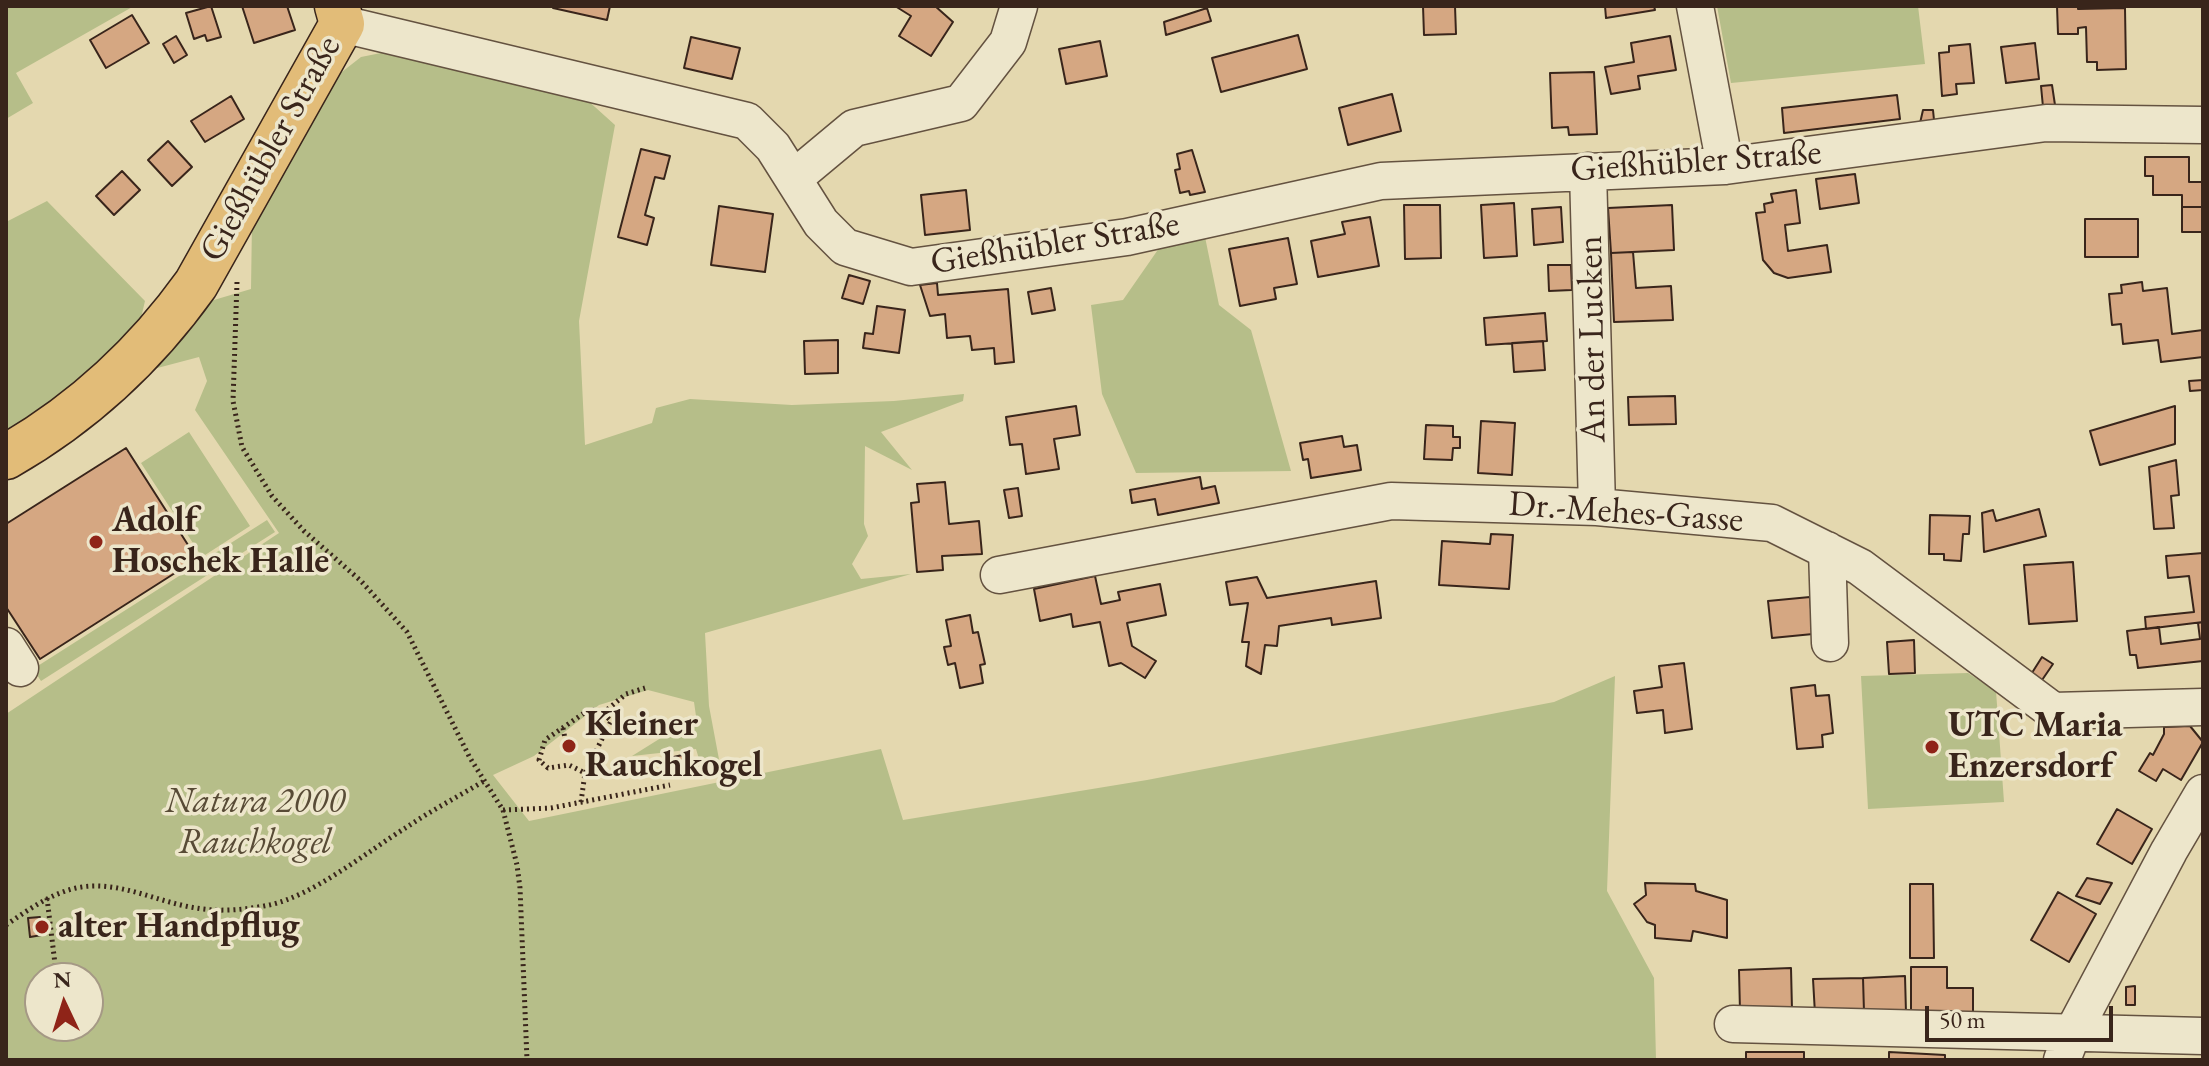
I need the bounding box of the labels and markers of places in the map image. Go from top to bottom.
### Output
place label: Adolf Hoschek Halle [112,499,329,584]
marker: Adolf Hoschek Halle [87,533,105,551]
place label: Kleiner Rauchkogel [585,703,763,788]
place label: UTC Maria Enzersdorf [1948,704,2123,789]
marker: Kleiner Rauchkogel [560,737,578,755]
marker: UTC Maria Enzersdorf [1923,738,1941,756]
place label: alter Handpflug [58,905,300,949]
marker: alter Handpflug [33,918,51,936]

